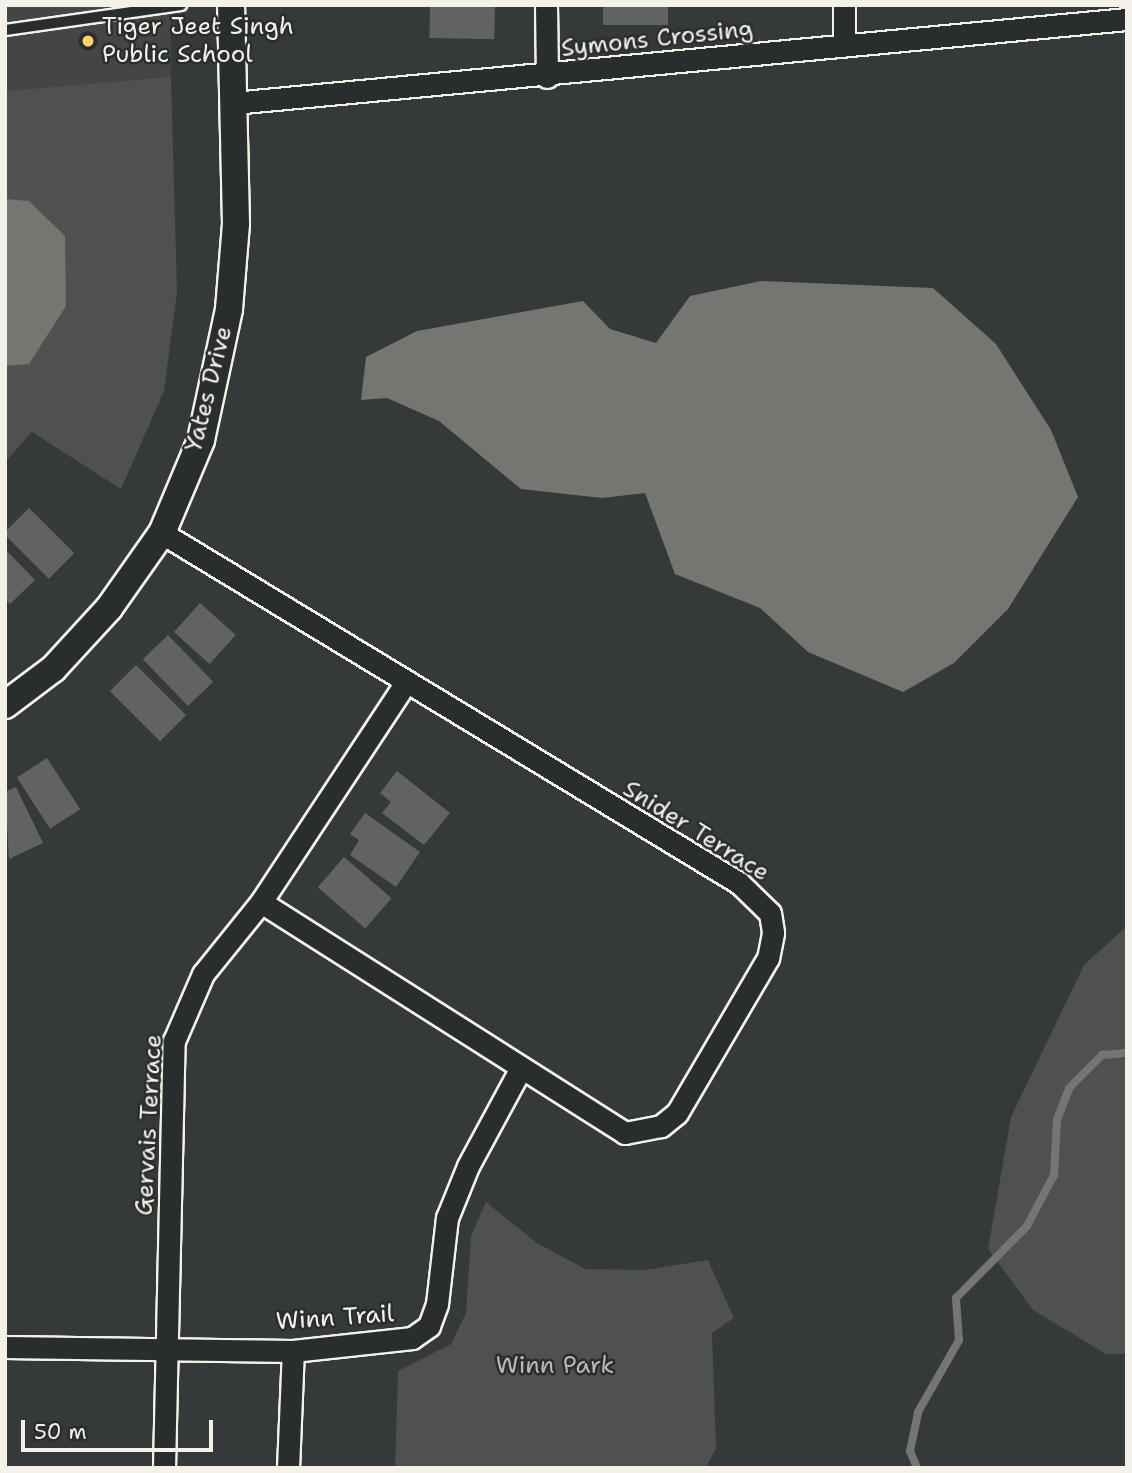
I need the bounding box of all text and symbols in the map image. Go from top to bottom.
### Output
place label: Tiger Jeet Singh Public School [102,13,294,69]
street label: Symons Crossing [560,15,754,63]
marker: Tiger Jeet Singh Public School [80,33,96,49]
street label: Yates Drive [179,323,239,455]
street label: Snider Terrace [618,775,774,887]
street label: Gervais Terrace [130,1034,168,1216]
street label: Winn Trail [275,1300,395,1336]
park label: Winn Park [496,1352,614,1380]
scale bar [24,1406,217,1450]
text: 50 m [34,1418,87,1446]

